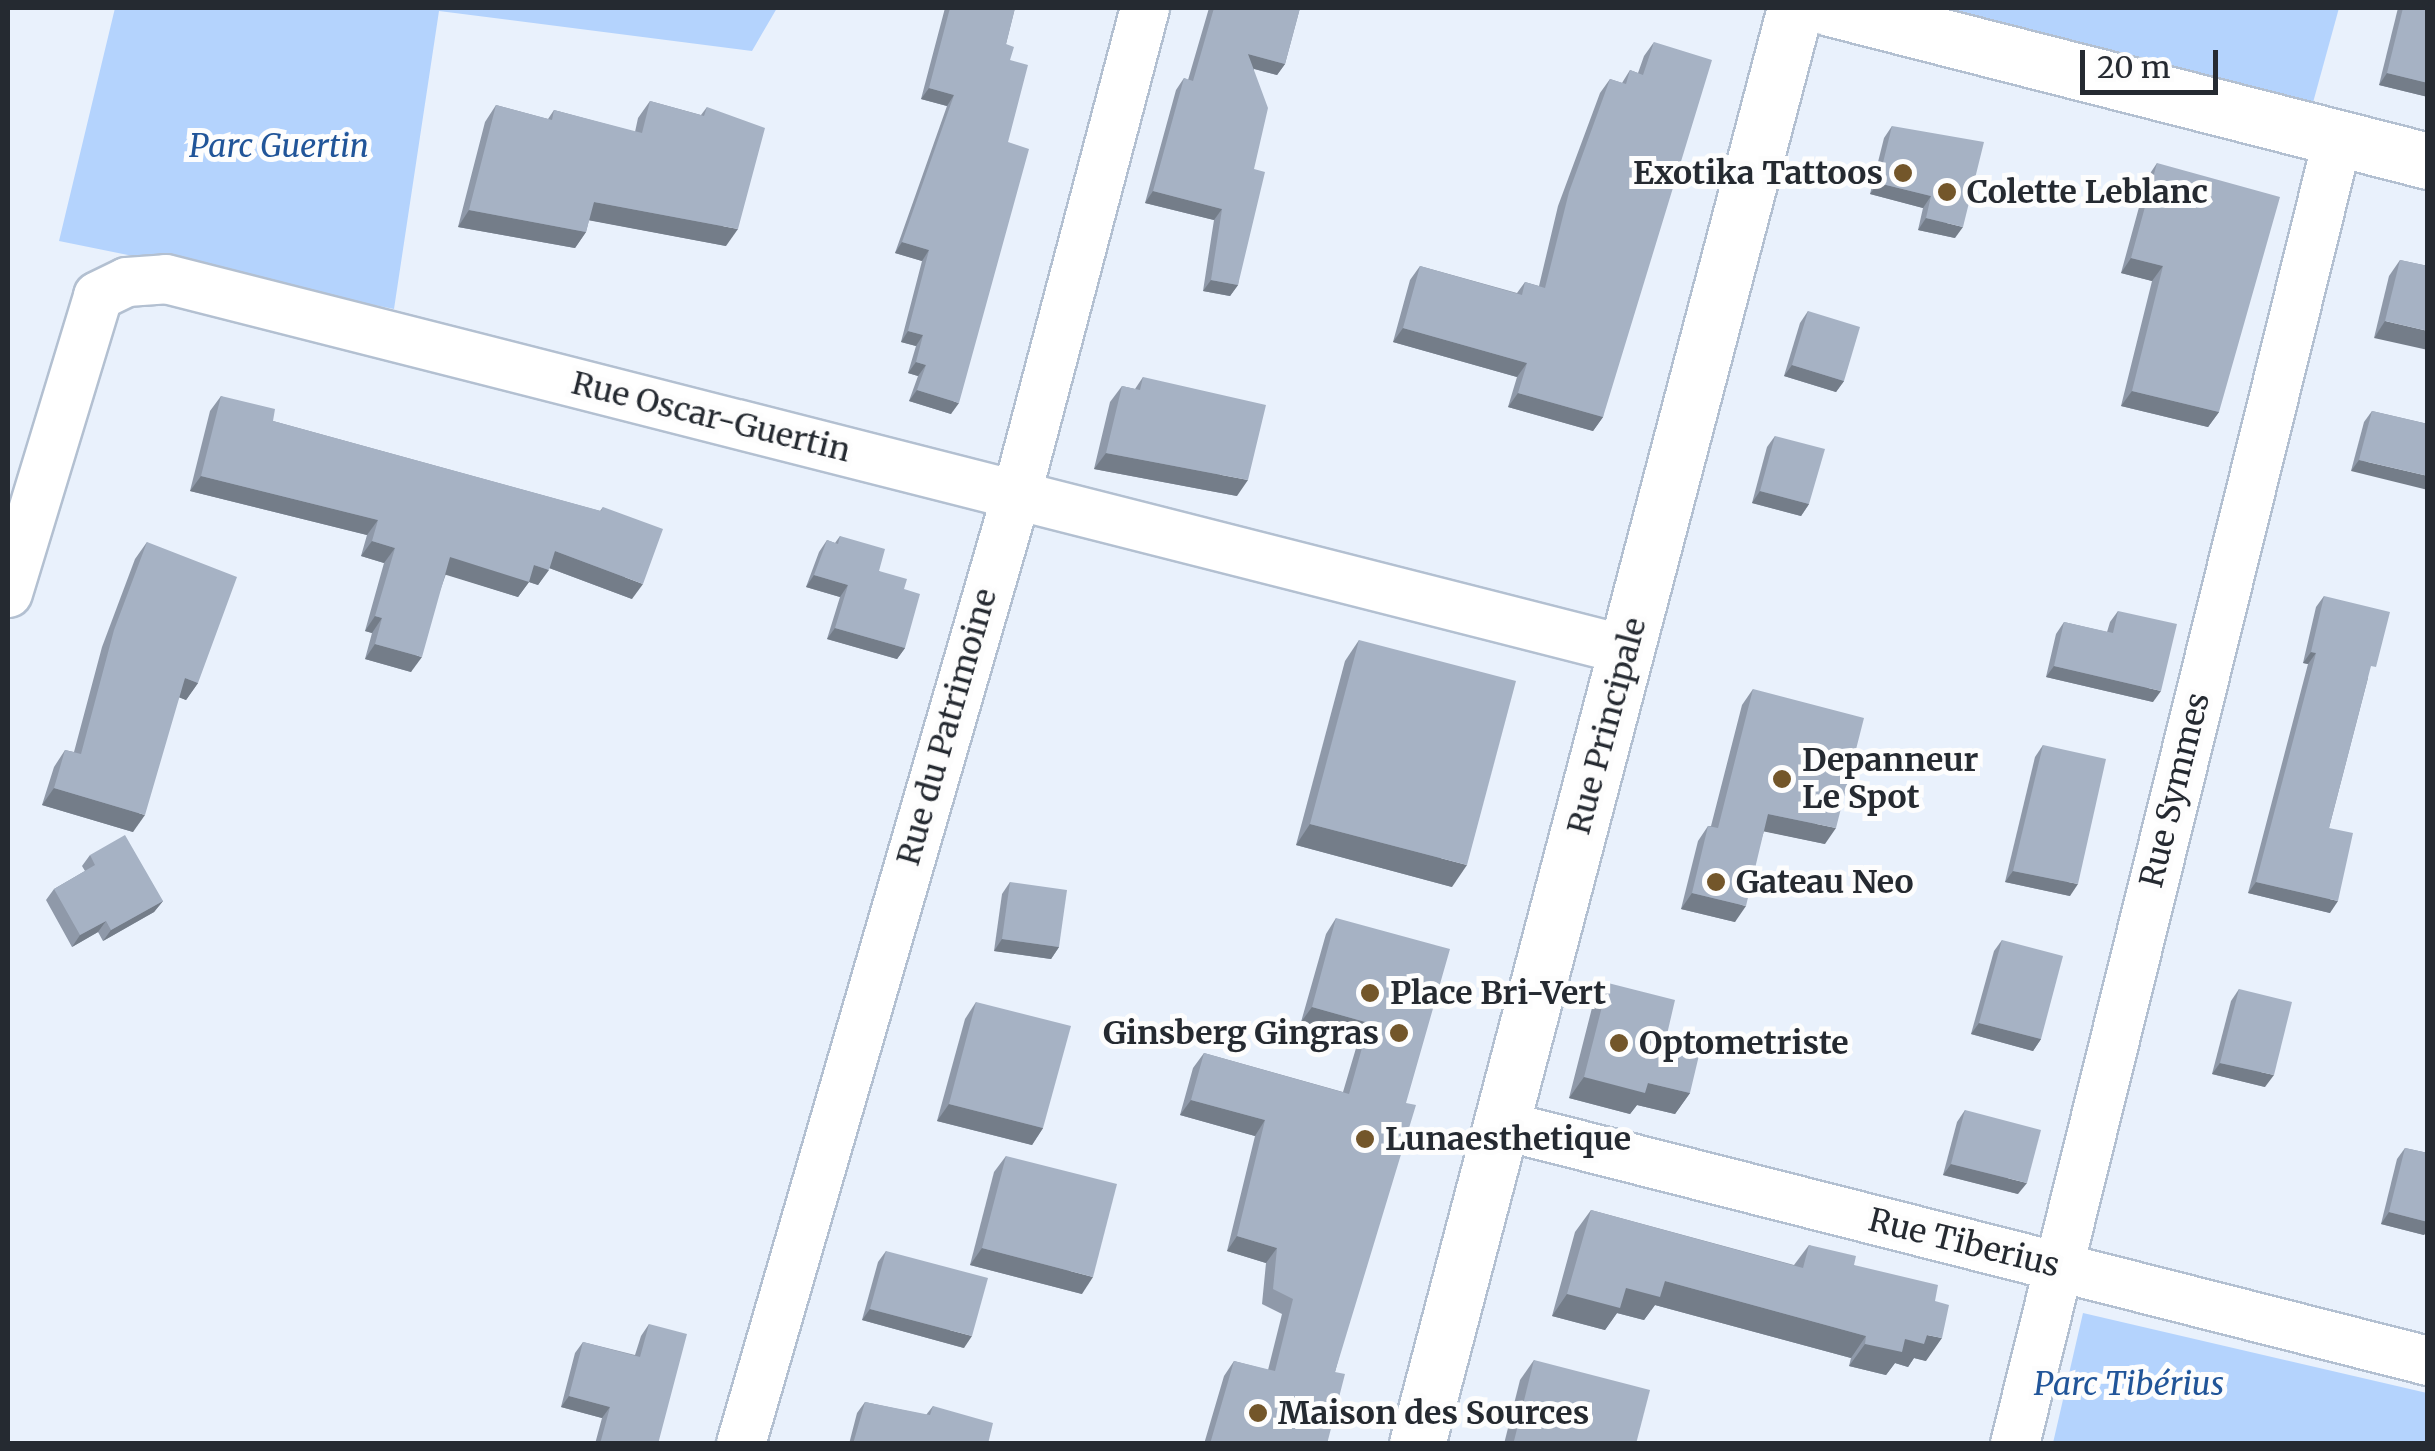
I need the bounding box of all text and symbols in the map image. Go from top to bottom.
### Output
scale bar [2085,30,2222,92]
text: 20 m [2097,48,2170,86]
park label: Parc Guertin [189,127,369,165]
place label: Exotika Tattoos [1633,154,1883,192]
marker: Exotika Tattoos [1892,162,1914,184]
place label: Colette Leblanc [1967,173,2208,211]
marker: Colette Leblanc [1936,181,1958,203]
street label: Rue Oscar-Guertin [568,364,854,470]
street label: Rue du Patrimoine [889,584,1005,870]
street label: Rue Principale [1560,614,1654,838]
street label: Rue Symmes [2132,689,2218,891]
place label: Depanneur Le Spot [1802,742,1978,817]
marker: Depanneur Le Spot [1771,768,1793,790]
place label: Gateau Neo [1736,863,1914,901]
marker: Gateau Neo [1705,871,1727,893]
place label: Place Bri-Vert [1390,974,1606,1012]
marker: Place Bri-Vert [1359,982,1381,1004]
place label: Ginsberg Gingras [1103,1014,1379,1052]
marker: Ginsberg Gingras [1388,1022,1410,1044]
place label: Optometriste [1639,1024,1848,1062]
marker: Optometriste [1608,1032,1630,1054]
place label: Lunaesthetique [1385,1120,1631,1158]
marker: Lunaesthetique [1354,1128,1376,1150]
street label: Rue Tiberius [1865,1201,2063,1285]
park label: Parc Tibérius [2034,1365,2224,1403]
place label: Maison des Sources [1278,1394,1589,1432]
marker: Maison des Sources [1247,1402,1269,1424]

